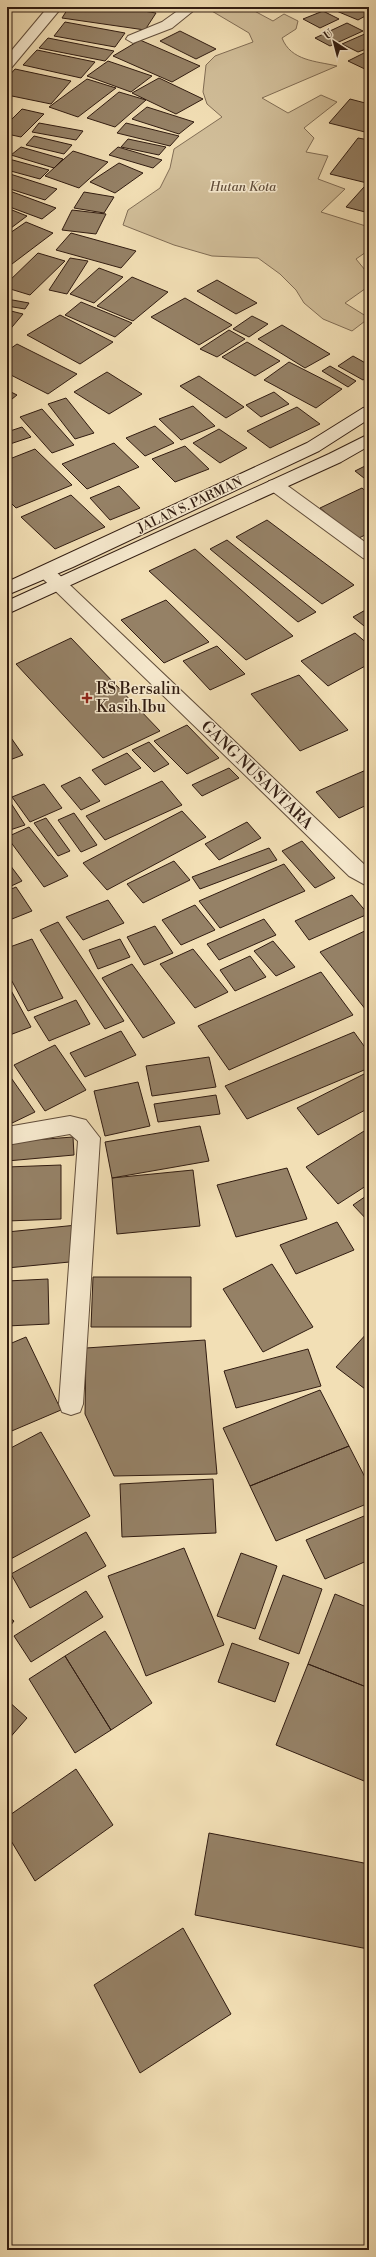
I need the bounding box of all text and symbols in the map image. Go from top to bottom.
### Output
north arrow [314,22,354,62]
text: U [321,26,337,43]
park label: Hutan Kota [209,179,277,195]
street label: JALAN S. PARMAN [134,474,245,537]
place label: RS Bersalin Kasih Ibu [96,679,181,717]
marker: RS Bersalin Kasih Ibu [81,692,93,704]
street label: GANG NUSANTARA [197,716,318,834]

